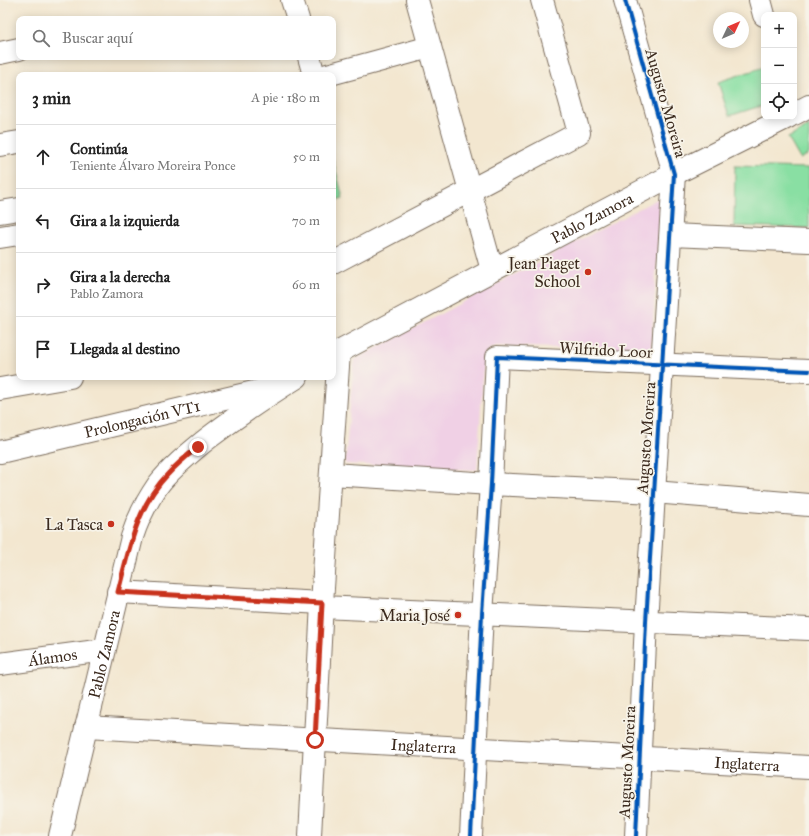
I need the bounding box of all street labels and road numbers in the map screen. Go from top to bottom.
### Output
street label: Augusto Moreira [640,45,691,160]
street label: Pablo Zamora [547,188,636,247]
street label: Wilfrido Loor [559,338,653,362]
street label: Augusto Moreira [633,381,660,496]
street label: Prolongación VT1 [82,396,202,441]
street label: Pablo Zamora [84,608,124,700]
street label: Álamos [26,644,78,670]
street label: Augusto Moreira [615,705,640,820]
street label: Inglaterra [390,734,457,757]
street label: Inglaterra [714,752,780,775]

